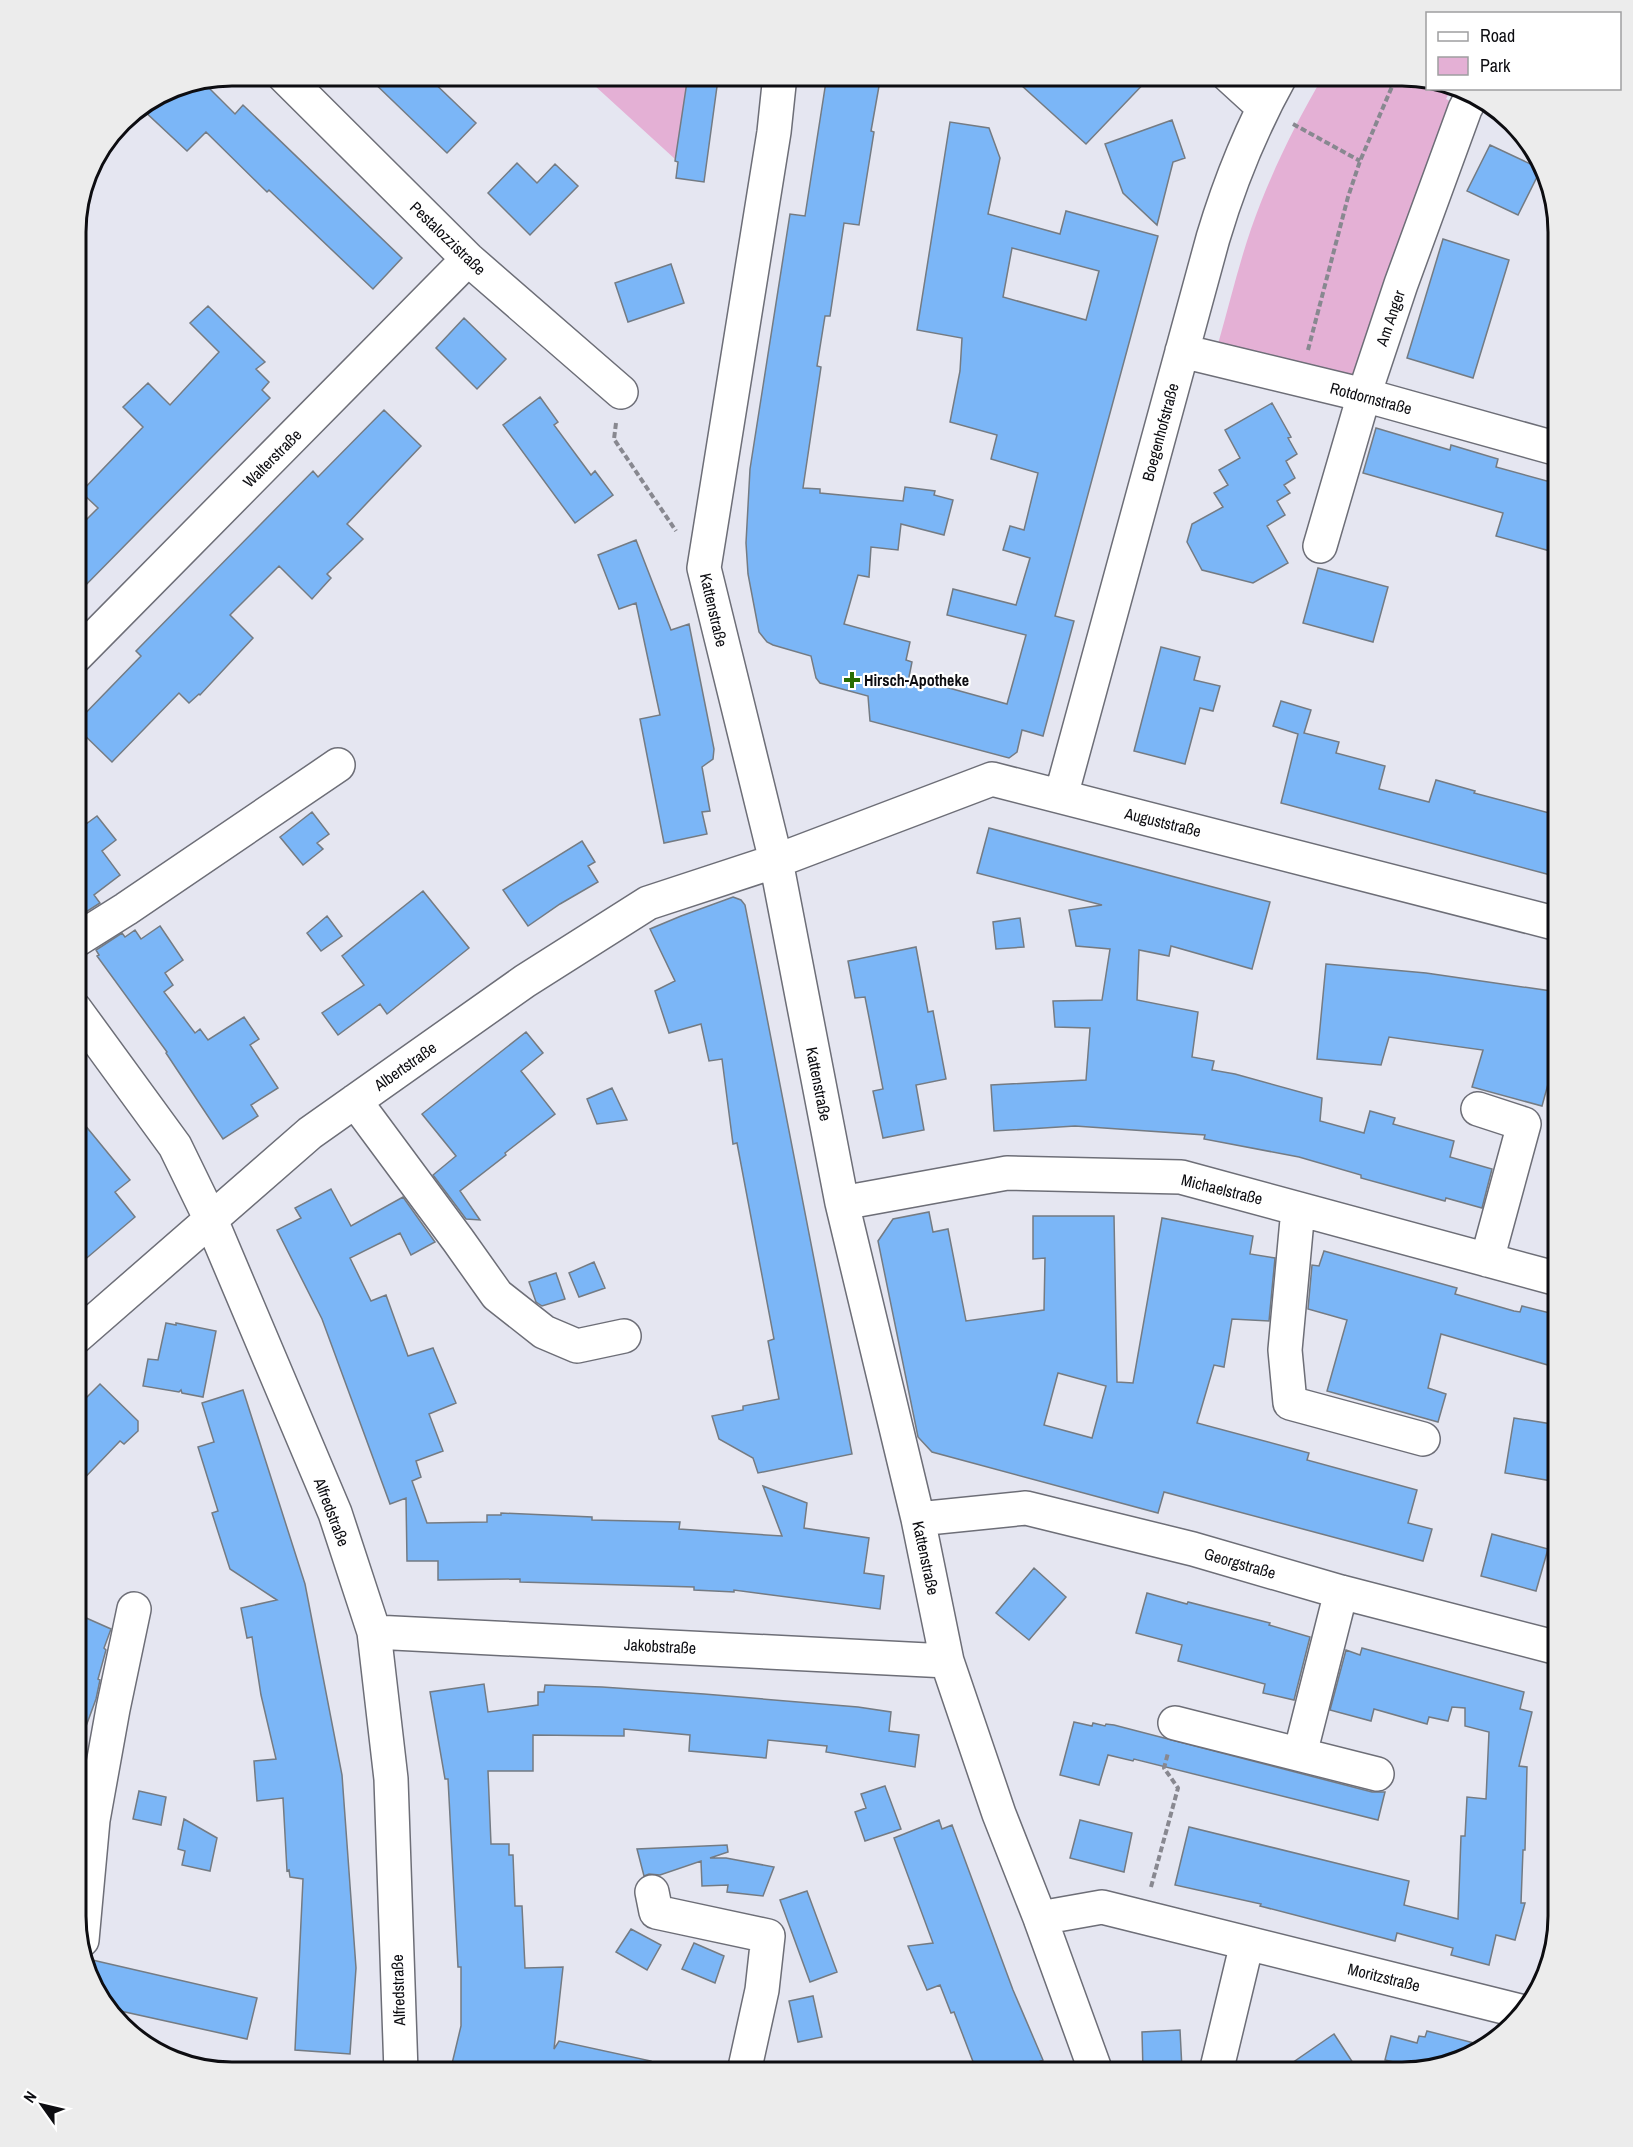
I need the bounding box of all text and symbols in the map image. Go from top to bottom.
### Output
legend [1426,12,1621,90]
text: Road [1480,23,1515,48]
text: Park [1480,53,1511,78]
street label: Pestalozzistraße [405,196,491,280]
street label: Am Anger [1370,287,1410,350]
street label: Rotdornstraße [1328,377,1414,419]
street label: Boegenhofstraße [1136,381,1184,483]
street label: Walterstraße [238,424,306,492]
street label: Kattenstraße [695,571,733,649]
place label: Hirsch-Apotheke [864,669,969,691]
marker: Hirsch-Apotheke [845,673,859,687]
street label: Auguststraße [1122,802,1204,842]
street label: Albertstraße [369,1036,441,1096]
street label: Kattenstraße [801,1045,837,1123]
street label: Michaelstraße [1179,1168,1265,1210]
street label: Alfredstraße [309,1474,355,1549]
street label: Kattenstraße [907,1519,945,1597]
street label: Georgstraße [1202,1542,1278,1584]
street label: Jakobstraße [623,1633,697,1659]
street label: Alfredstraße [386,1954,410,2027]
street label: Moritzstraße [1346,1957,1422,1997]
north arrow [12,2075,72,2135]
text: N [18,2087,41,2107]

